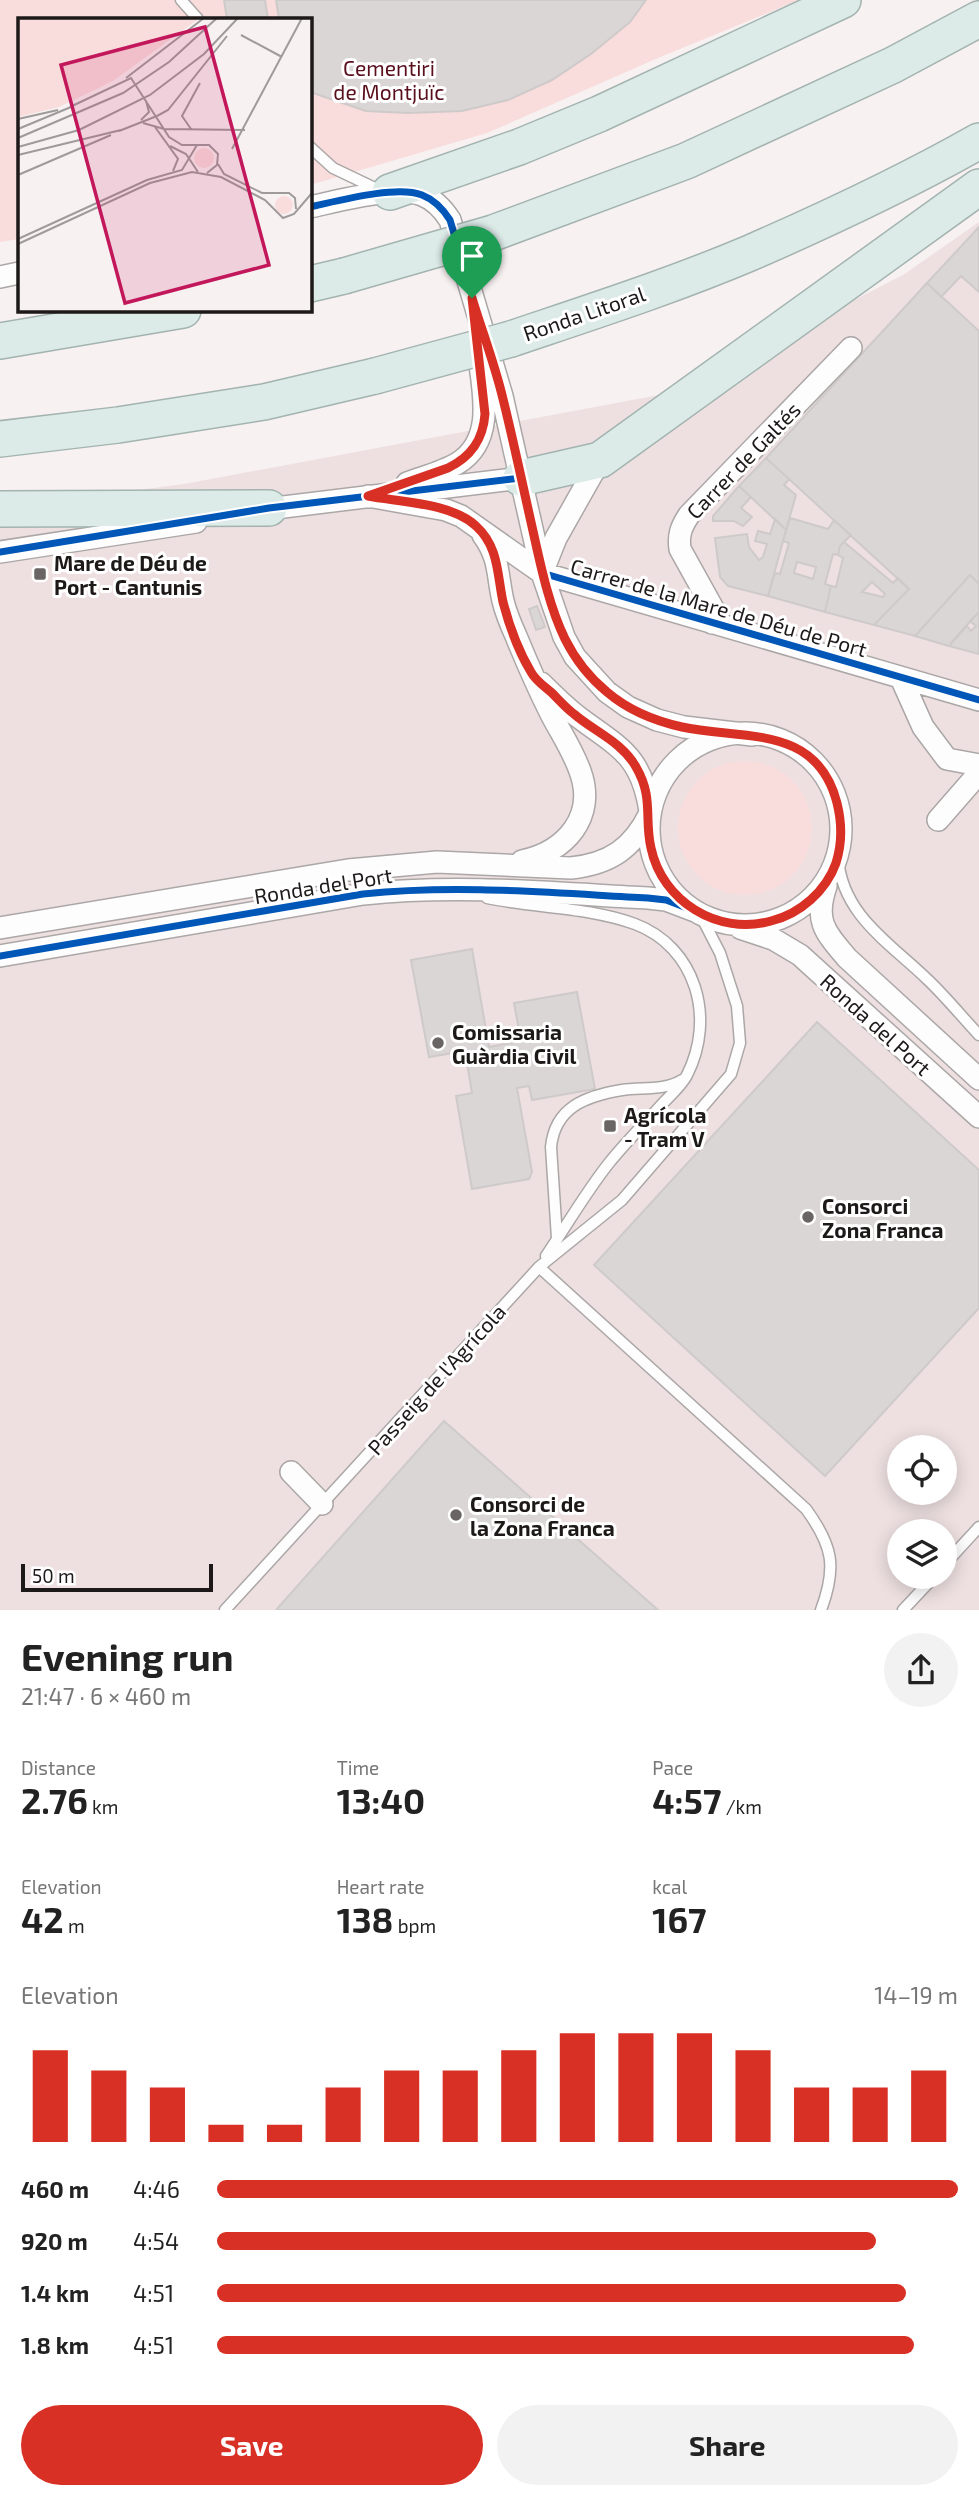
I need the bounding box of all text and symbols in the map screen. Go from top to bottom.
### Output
inset map [18,18,312,312]
park label: Cementiri de Montjuïc [333,55,445,105]
pin [442,226,502,298]
icon: arrive [453,237,491,275]
street label: Ronda Litoral [520,280,649,346]
street label: Carrer de Galtés [681,396,805,524]
place label: Mare de Déu de Port - Cantunis [54,550,207,599]
street label: Carrer de la Mare de Déu de Port [568,553,870,661]
marker: Mare de Déu de Port - Cantunis [32,566,48,582]
street label: Ronda del Port [252,862,394,908]
street label: Ronda del Port [816,968,936,1080]
place label: Comissaria Guàrdia Civil [452,1019,577,1068]
marker: Comissaria Guàrdia Civil [430,1035,446,1051]
place label: Agrícola - Tram V [624,1102,707,1151]
marker: Agrícola - Tram V [602,1118,618,1134]
place label: Consorci Zona Franca [822,1193,943,1242]
marker: Consorci Zona Franca [800,1209,816,1225]
street label: Passeig de l'Agrícola [362,1299,510,1459]
map controls [887,1435,957,1589]
button: locate [887,1435,957,1505]
place label: Consorci de la Zona Franca [470,1491,615,1540]
marker: Consorci de la Zona Franca [448,1507,464,1523]
button: layers [887,1519,957,1589]
scale bar [21,1561,214,1593]
text: 50 m [32,1564,75,1587]
text: Evening run [21,1633,234,1679]
button: share [884,1633,958,1707]
text: 21:47 · 6 × 460 m [21,1682,191,1710]
text: Distance [21,1756,96,1779]
text: Time [337,1756,379,1779]
text: Pace [652,1756,693,1779]
text: 2.76 [21,1779,88,1821]
text: 13:40 [337,1779,425,1821]
text: 4:57 [652,1779,721,1821]
text: km [88,1795,118,1818]
text: /km [721,1795,762,1818]
text: Elevation [21,1875,102,1898]
text: Heart rate [337,1875,425,1898]
text: kcal [652,1875,687,1898]
text: 42 [21,1898,64,1940]
text: 138 [337,1898,393,1940]
text: 167 [652,1898,707,1940]
text: m [64,1914,85,1937]
text: bpm [393,1914,436,1937]
text: Elevation [21,1981,119,2009]
text: 14–19 m [874,1981,958,2009]
text: 460 m [21,2175,89,2203]
text: 4:46 [133,2175,180,2203]
text: 920 m [21,2227,88,2255]
text: 4:54 [133,2227,179,2255]
text: 1.4 km [21,2279,89,2307]
text: 4:51 [133,2279,174,2307]
text: 1.8 km [21,2331,89,2359]
text: 4:51 [133,2331,174,2359]
button: Save [21,2405,483,2485]
button: Share [497,2405,958,2485]

